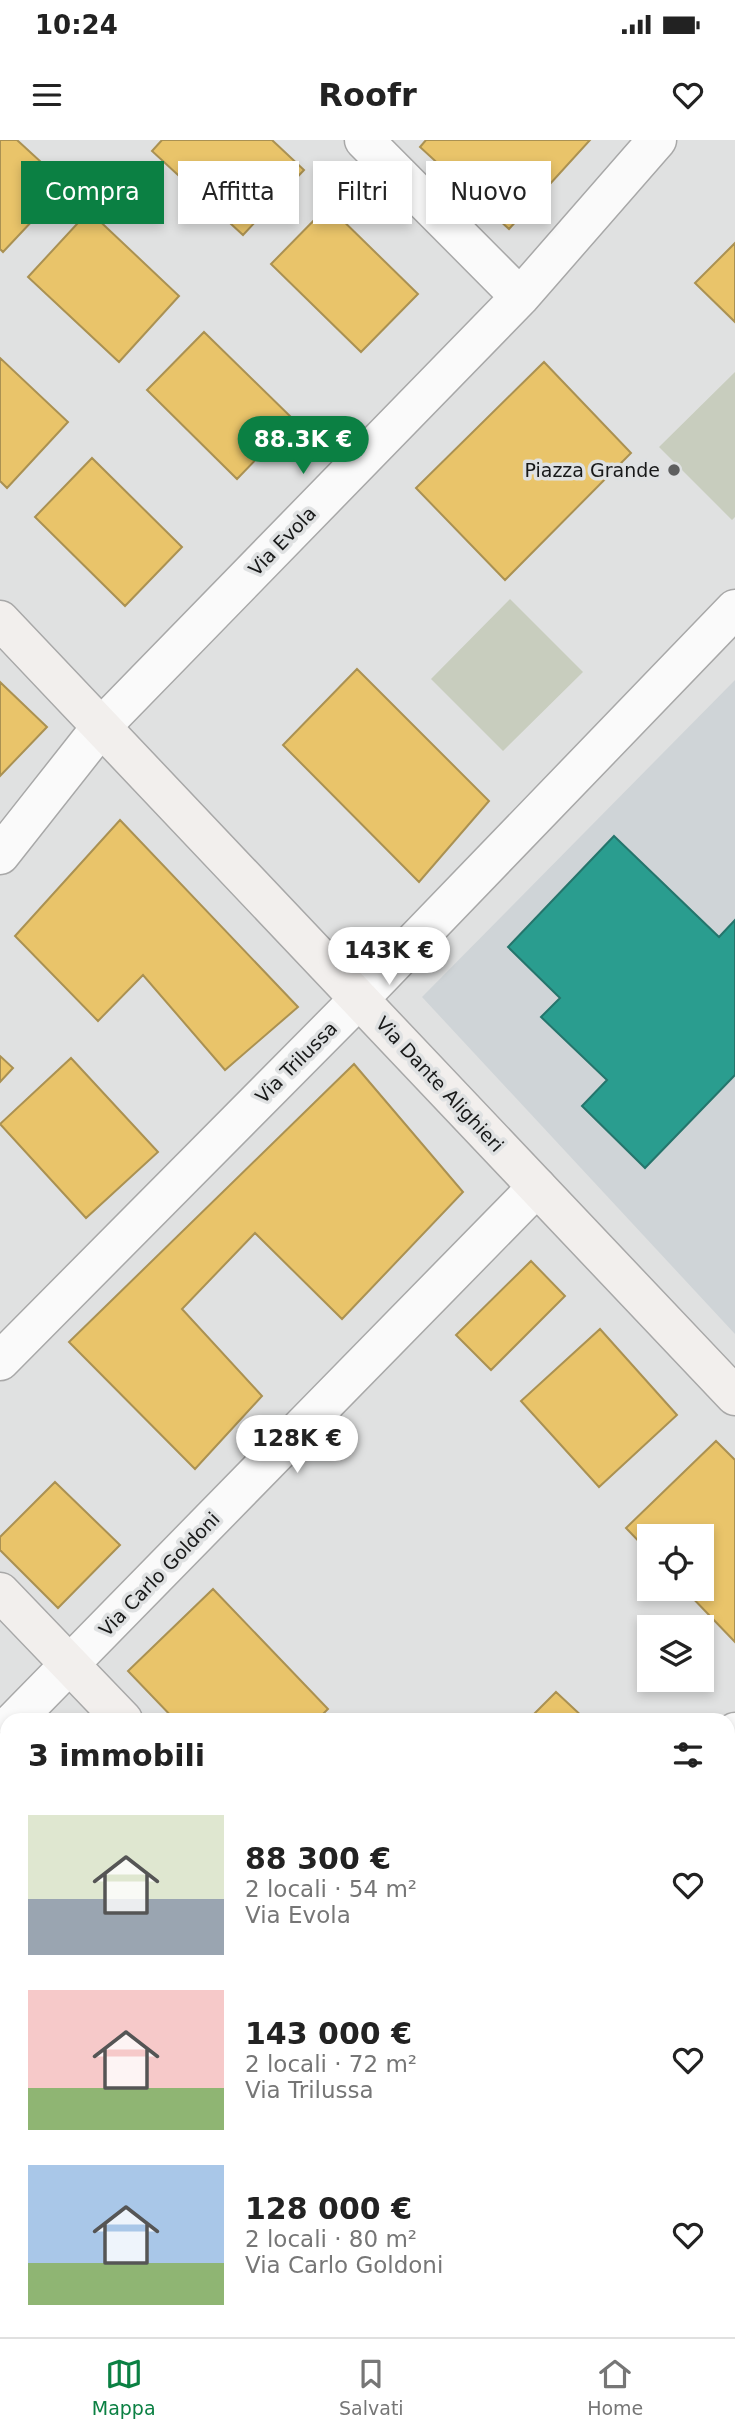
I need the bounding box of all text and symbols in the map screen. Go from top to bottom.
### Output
text: 10:24 [35,10,118,40]
icon: menu [28,76,66,114]
text: Roofr [318,76,417,114]
icon: heart [669,76,707,114]
chip: Compra [21,161,164,224]
chip: Affitta [178,161,299,224]
chip: Filtri [313,161,412,224]
chip: Nuovo [426,161,551,224]
pin: 88.3K € [238,416,368,476]
text: 88.3K € [254,426,352,452]
place label: Piazza Grande [524,459,660,481]
marker: Piazza Grande [666,462,682,478]
street label: Via Evola [244,502,320,580]
pin: 143K € [332,928,446,987]
text: 143K € [344,937,434,963]
street label: Via Dante Alighieri [372,1012,508,1156]
street label: Via Trilussa [251,1017,341,1107]
pin: 128K € [240,1416,354,1475]
text: 128K € [252,1425,342,1451]
street label: Via Carlo Goldoni [94,1507,224,1641]
map controls [637,1524,714,1692]
button: locate [637,1524,714,1601]
button: layers [637,1615,714,1692]
icon: filters [669,1736,707,1774]
text: 3 immobili [28,1738,205,1773]
text: 88 300 € [245,1841,391,1876]
icon: home [84,1843,168,1927]
icon: heart [669,1866,707,1904]
text: 2 locali · 54 m² [245,1876,417,1902]
text: Via Evola [245,1902,351,1928]
text: 143 000 € [245,2016,412,2051]
icon: home [84,2018,168,2102]
icon: heart [669,2041,707,2079]
text: 2 locali · 72 m² [245,2051,417,2077]
text: Via Trilussa [245,2077,374,2103]
text: 128 000 € [245,2191,412,2226]
icon: home [84,2193,168,2277]
icon: heart [669,2216,707,2254]
text: 2 locali · 80 m² [245,2226,417,2252]
text: Via Carlo Goldoni [245,2252,443,2278]
tab: Mappa [92,2355,156,2419]
tab: Salvati [339,2355,404,2419]
tab: Home [587,2355,643,2419]

